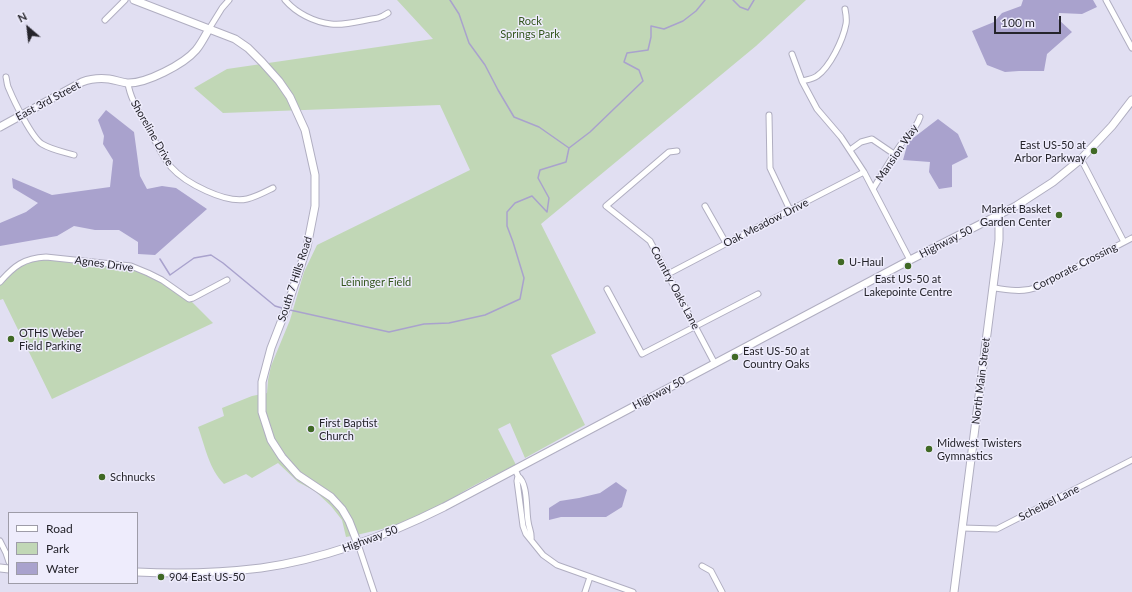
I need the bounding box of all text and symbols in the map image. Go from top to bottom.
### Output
north arrow [8,8,48,48]
scale bar [996,8,1063,34]
text: N [15,9,29,25]
park label: Rock Springs Park [500,14,560,40]
text: 100 m [1001,15,1035,30]
street label: East 3rd Street [13,78,83,124]
street label: Shoreline Drive [128,98,176,168]
street label: Mansion Way [873,122,921,184]
place label: East US-50 at Arbor Parkway [1014,138,1086,164]
marker: East US-50 at Arbor Parkway [1089,146,1099,156]
street label: Oak Meadow Drive [721,196,811,250]
place label: Market Basket Garden Center [980,202,1051,228]
marker: Market Basket Garden Center [1054,210,1064,220]
street label: Highway 50 [917,223,975,261]
street label: South 7 Hills Road [275,235,315,323]
street label: Corporate Crossing [1031,240,1119,294]
street label: Country Oaks Lane [647,244,703,332]
street label: Agnes Drive [74,253,134,275]
place label: U-Haul [849,255,884,269]
marker: U-Haul [836,257,846,267]
marker: East US-50 at Lakepointe Centre [903,261,913,271]
place label: East US-50 at Lakepointe Centre [864,272,952,298]
park label: Leininger Field [341,275,411,289]
place label: OTHS Weber Field Parking [19,326,84,352]
marker: OTHS Weber Field Parking [6,334,16,344]
street label: North Main Street [969,337,993,425]
place label: East US-50 at Country Oaks [743,344,810,370]
marker: East US-50 at Country Oaks [730,352,740,362]
street label: Highway 50 [630,374,688,412]
place label: First Baptist Church [319,416,377,442]
marker: First Baptist Church [306,424,316,434]
place label: Midwest Twisters Gymnastics [937,436,1022,462]
marker: Midwest Twisters Gymnastics [924,444,934,454]
place label: Schnucks [110,470,155,484]
marker: Schnucks [97,472,107,482]
street label: Scheibel Lane [1017,482,1081,524]
legend [8,512,138,584]
text: Road [46,521,73,536]
street label: Highway 50 [341,523,399,555]
text: Park [46,541,69,556]
text: Water [46,561,79,576]
place label: 904 East US-50 [169,570,245,584]
marker: 904 East US-50 [156,572,166,582]

